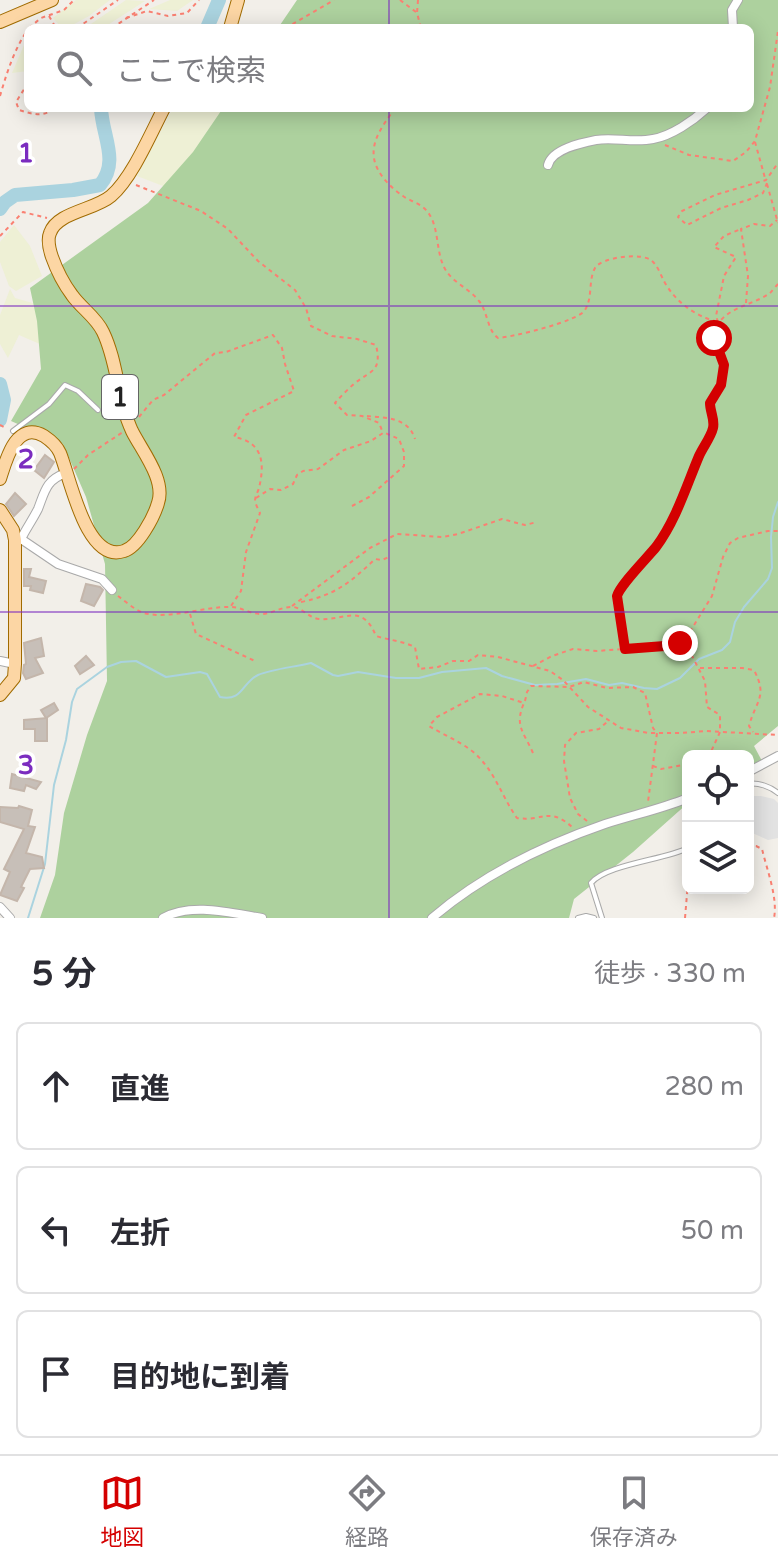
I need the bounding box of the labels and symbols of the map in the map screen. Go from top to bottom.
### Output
text: 1 [18,138,34,169]
route start [696,320,732,356]
road number: 1 [102,375,138,419]
text: 2 [18,444,34,475]
route end [662,625,698,661]
text: 3 [18,750,34,781]

